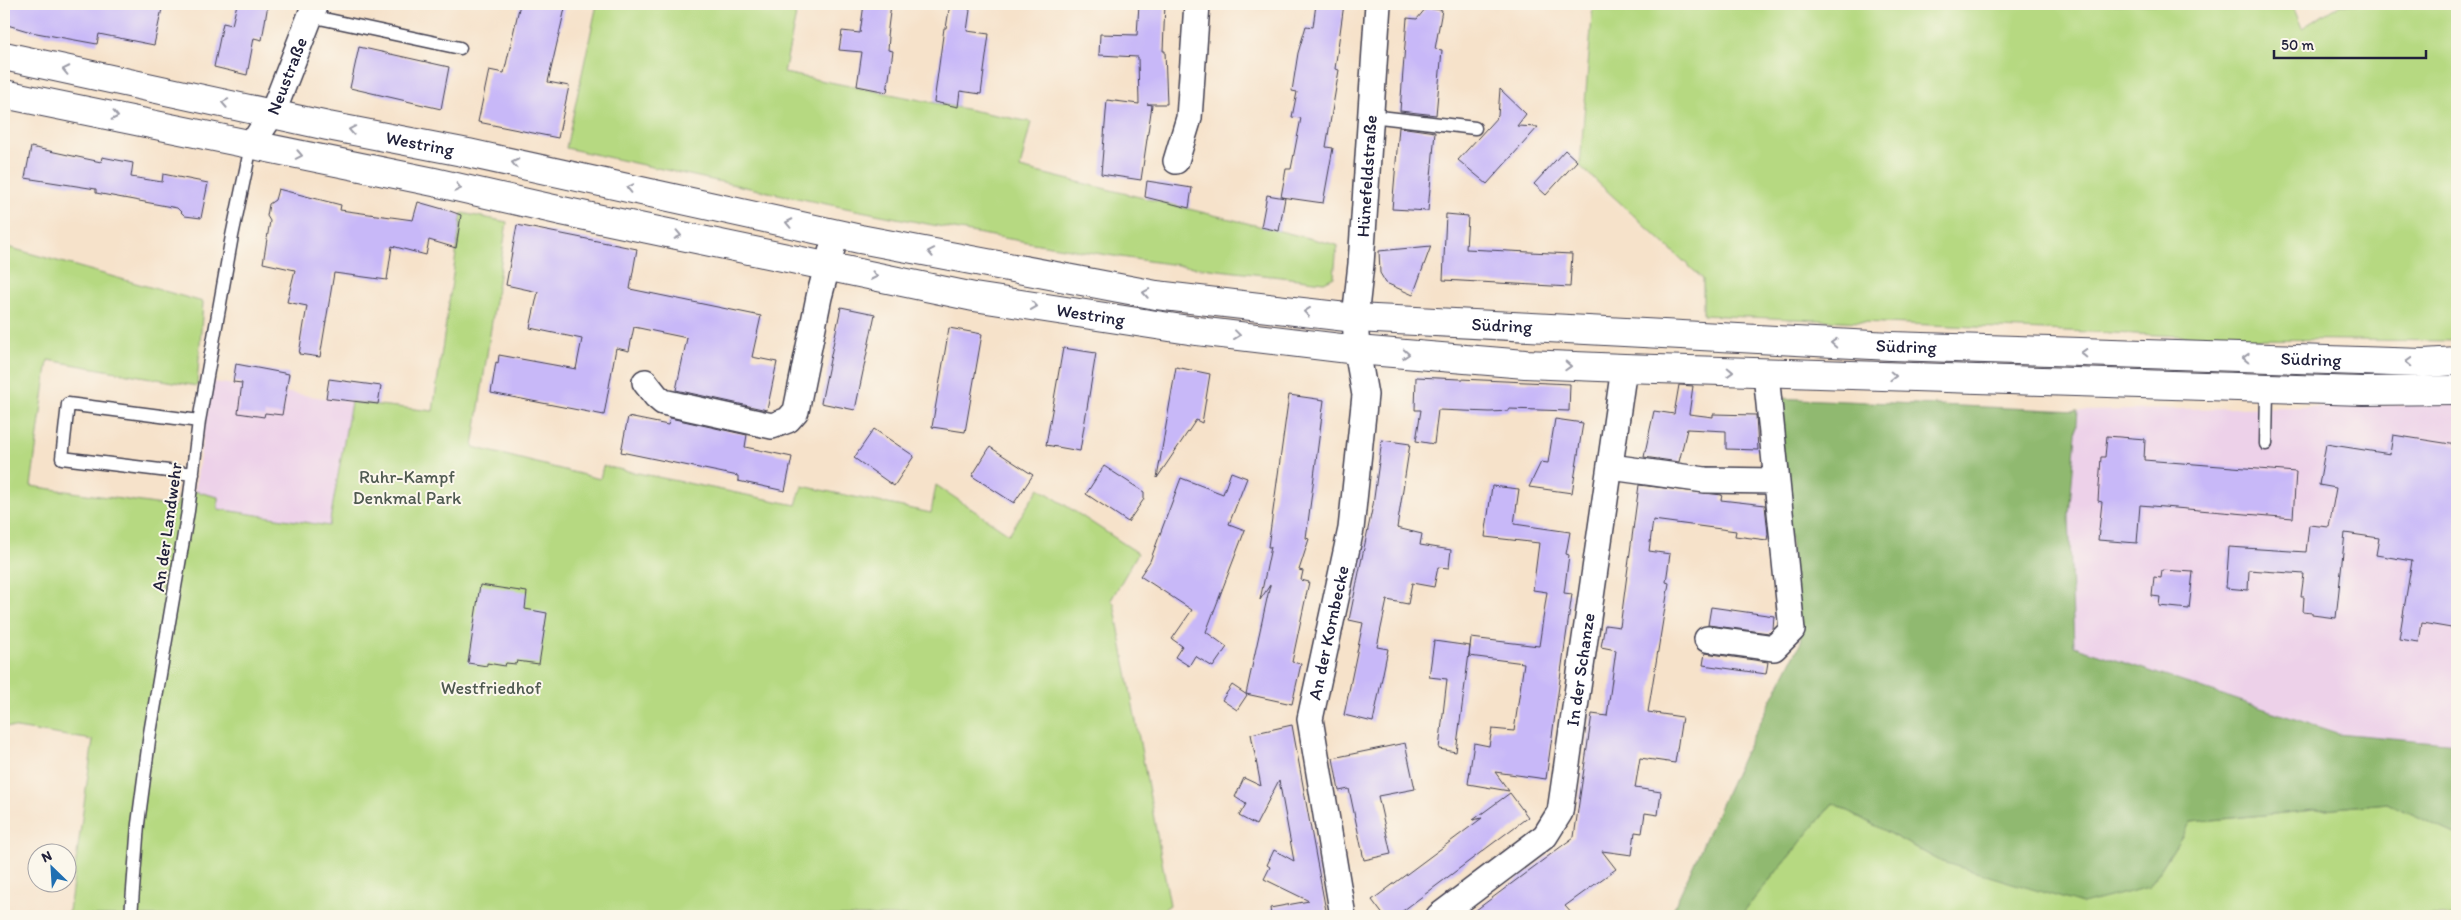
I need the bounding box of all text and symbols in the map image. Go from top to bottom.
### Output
scale bar [2274,28,2426,60]
street label: Neustraße [262,34,312,118]
text: 50 m [2281,36,2314,54]
one-way arrow [61,65,70,76]
one-way arrow [220,98,229,108]
one-way arrow [111,111,120,121]
street label: Hünefeldstraße [1352,114,1382,238]
one-way arrow [347,126,356,136]
street label: Westring [384,126,457,161]
one-way arrow [295,150,304,160]
one-way arrow [511,158,520,168]
one-way arrow [454,182,463,192]
one-way arrow [625,183,634,194]
one-way arrow [784,218,793,229]
one-way arrow [673,230,682,240]
one-way arrow [927,247,936,258]
one-way arrow [870,270,879,281]
one-way arrow [1141,289,1150,299]
street label: Westring [1055,299,1127,331]
one-way arrow [1029,301,1038,311]
one-way arrow [1303,307,1311,318]
street label: Südring [1471,313,1534,338]
one-way arrow [1233,329,1241,340]
street label: Südring [1875,334,1938,358]
one-way arrow [1830,338,1838,349]
street label: Südring [2280,347,2343,371]
one-way arrow [1402,348,1410,359]
one-way arrow [2079,348,2087,358]
one-way arrow [2242,353,2250,363]
one-way arrow [2404,357,2412,368]
one-way arrow [1564,360,1572,371]
one-way arrow [1726,367,1734,378]
one-way arrow [1889,370,1897,381]
street label: An der Landwehr [147,461,187,593]
park label: Ruhr-Kampf Denkmal Park [353,466,462,509]
street label: An der Kornbecke [1303,563,1354,702]
street label: In der Schanze [1561,611,1600,728]
park label: Westfriedhof [441,677,541,699]
north arrow [28,842,78,892]
text: N [39,847,55,866]

